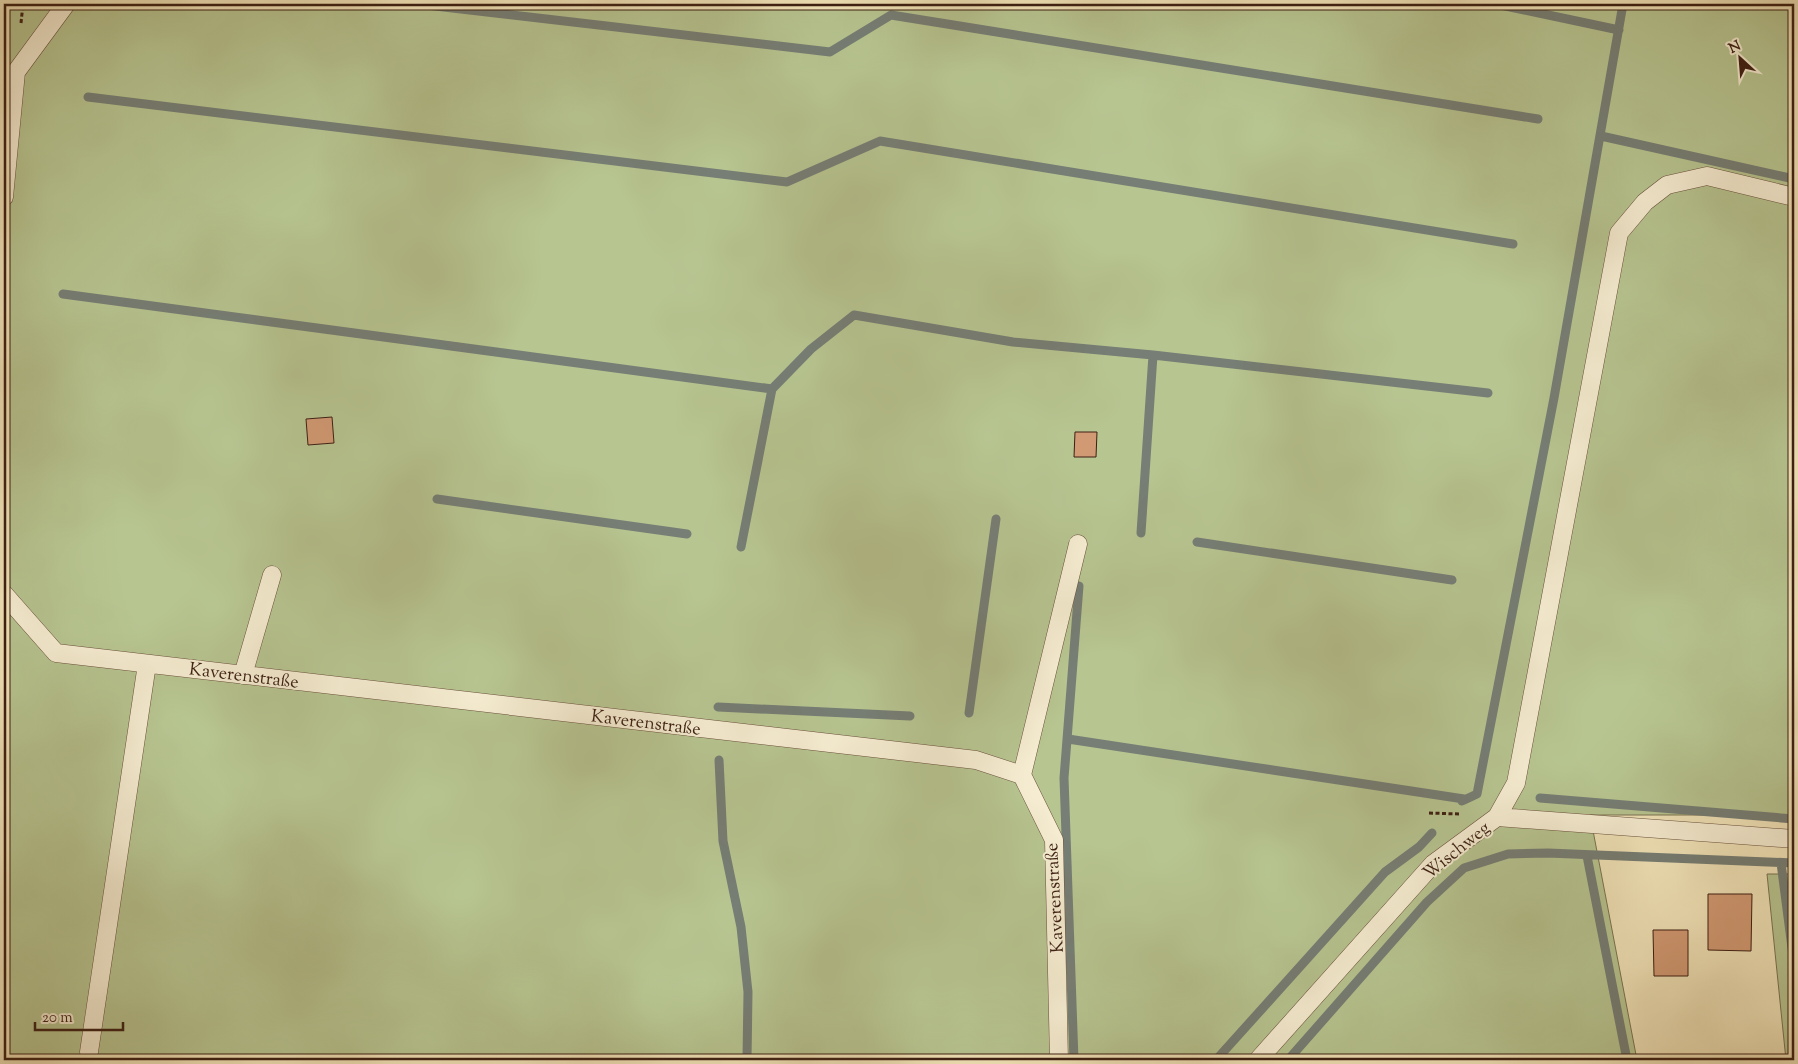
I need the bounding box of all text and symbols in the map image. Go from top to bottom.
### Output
north arrow [1716,32,1766,82]
text: N [1726,37,1745,60]
street label: Kaverenstraße [187,657,300,697]
street label: Kaverenstraße [589,704,702,744]
street label: Wischweg [1418,816,1497,887]
street label: Kaverenstraße [1040,842,1072,954]
scale bar [35,999,122,1031]
text: 20 m [42,1008,73,1029]

